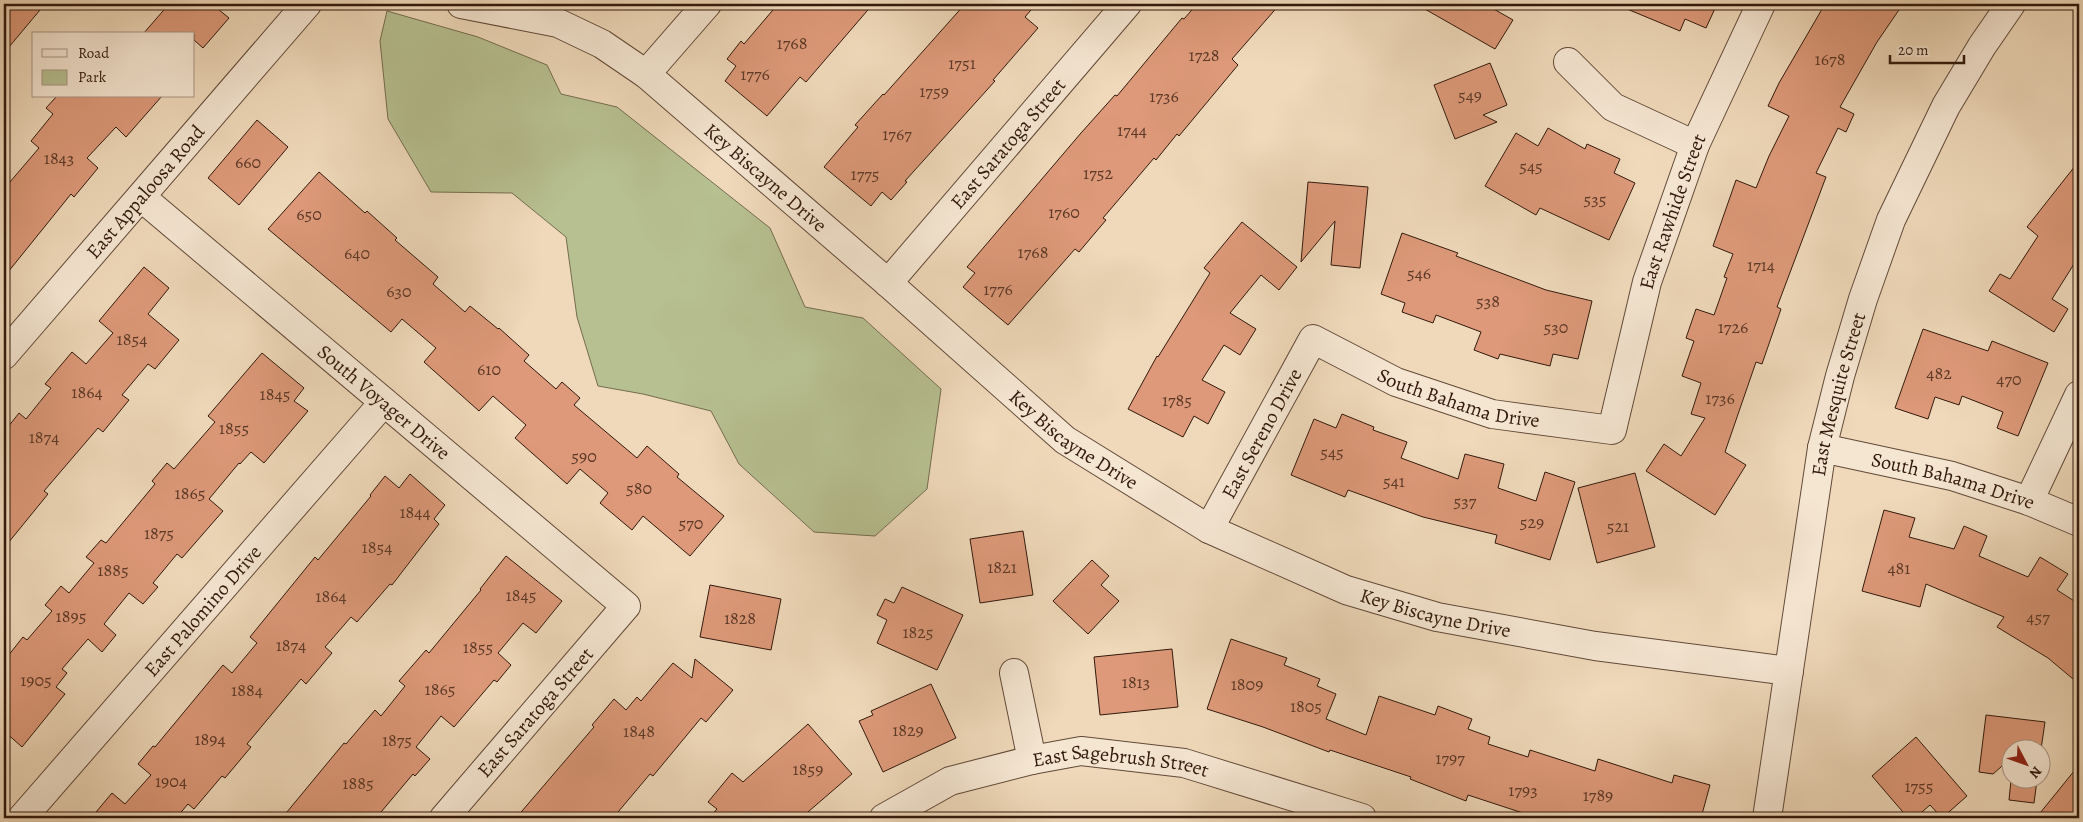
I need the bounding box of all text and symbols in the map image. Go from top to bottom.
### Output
house number: 1768 [777,31,807,55]
legend [32,32,195,98]
scale bar [1890,32,1964,64]
text: 20 m [1898,40,1929,60]
text: Road [78,43,110,63]
house number: 1728 [1189,43,1220,67]
house number: 1678 [1815,47,1845,71]
house number: 1751 [948,51,976,75]
house number: 1776 [740,62,770,86]
text: Park [78,67,107,87]
street label: East Saratoga Street [944,72,1072,215]
house number: 1759 [919,79,949,103]
house number: 549 [1458,83,1482,107]
house number: 1736 [1149,84,1179,108]
street label: Key Biscayne Drive [698,117,833,238]
house number: 1744 [1117,118,1147,142]
street label: East Appaloosa Road [80,119,211,265]
house number: 1767 [882,122,912,146]
street label: East Rawhide Street [1633,129,1713,292]
house number: 1843 [44,146,74,170]
house number: 660 [235,150,261,174]
house number: 545 [1519,154,1543,178]
house number: 1752 [1083,161,1113,185]
house number: 1775 [850,162,880,186]
house number: 535 [1584,187,1606,211]
house number: 1760 [1048,200,1080,224]
house number: 650 [296,202,322,226]
house number: 1768 [1018,240,1048,264]
house number: 640 [344,241,370,265]
house number: 1714 [1747,253,1775,277]
house number: 546 [1407,261,1431,285]
house number: 1776 [983,277,1013,301]
house number: 630 [386,279,412,303]
house number: 538 [1476,289,1500,313]
street label: East Mesquite Street [1805,309,1872,478]
house number: 530 [1544,315,1568,339]
house number: 1726 [1718,315,1748,339]
house number: 1854 [117,327,147,351]
street label: South Voyager Drive [312,339,456,466]
house number: 610 [477,357,501,381]
house number: 482 [1926,361,1952,385]
street label: South Bahama Drive [1372,362,1541,434]
street label: East Sereno Drive [1215,364,1308,504]
house number: 470 [1996,367,2022,391]
house number: 1864 [71,380,103,404]
house number: 1845 [260,382,290,406]
street label: Key Biscayne Drive [1003,384,1143,496]
house number: 1736 [1705,386,1735,410]
house number: 1785 [1162,388,1192,412]
house number: 1855 [219,416,249,440]
house number: 1874 [29,425,59,449]
house number: 545 [1320,440,1344,464]
house number: 590 [571,444,597,468]
street label: South Bahama Drive [1869,446,2039,516]
house number: 541 [1383,469,1405,493]
house number: 580 [626,476,652,500]
house number: 1865 [175,481,205,505]
house number: 537 [1454,489,1477,513]
house number: 1844 [399,500,431,524]
house number: 529 [1520,510,1544,534]
house number: 570 [679,511,703,535]
house number: 521 [1607,514,1629,538]
house number: 1875 [144,521,174,545]
house number: 1854 [362,535,392,559]
street label: East Palomino Drive [138,539,268,682]
house number: 1821 [987,555,1017,579]
house number: 481 [1887,556,1911,580]
house number: 1885 [97,558,129,582]
street label: Key Biscayne Drive [1357,582,1513,644]
house number: 1845 [506,583,536,607]
house number: 1864 [315,584,347,608]
house number: 1895 [56,604,86,628]
house number: 457 [2026,605,2050,629]
house number: 1828 [724,606,756,630]
house number: 1825 [902,620,934,644]
house number: 1874 [276,633,306,657]
house number: 1855 [463,635,493,659]
street label: East Saratoga Street [471,641,600,783]
house number: 1905 [20,668,52,692]
house number: 1813 [1122,670,1150,694]
house number: 1809 [1231,672,1263,696]
house number: 1865 [425,677,455,701]
house number: 1884 [231,678,263,702]
house number: 1805 [1290,694,1322,718]
house number: 1829 [892,718,924,742]
house number: 1848 [623,719,655,743]
house number: 1894 [194,727,226,751]
house number: 1875 [382,728,412,752]
street label: East Sagebrush Street [1030,738,1213,784]
north arrow [2000,740,2050,790]
house number: 1797 [1435,746,1465,770]
house number: 1859 [793,757,823,781]
text: N [2025,762,2046,782]
house number: 1904 [155,769,187,793]
house number: 1885 [342,771,374,795]
house number: 1755 [1904,774,1934,798]
house number: 1793 [1508,778,1538,802]
house number: 1789 [1583,783,1613,807]

